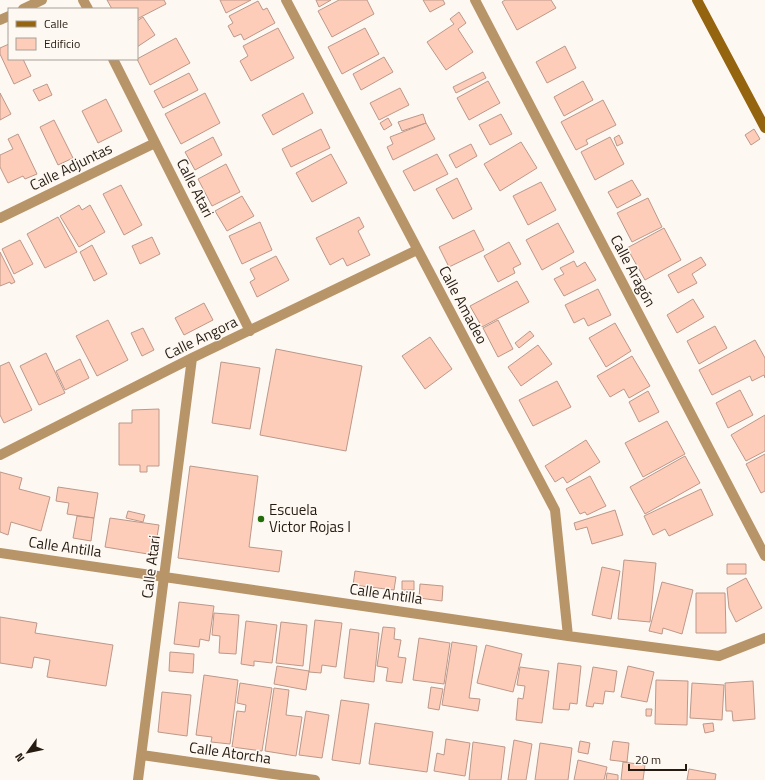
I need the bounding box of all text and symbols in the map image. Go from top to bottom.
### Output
legend [8,8,138,60]
text: Calle [44,14,68,33]
text: Edificio [44,34,80,53]
street label: Calle Adjuntas [26,137,116,196]
street label: Calle Atari [171,154,220,221]
street label: Calle Aragón [605,231,662,311]
street label: Calle Amadeo [433,261,494,348]
street label: Calle Angora [160,310,242,365]
place label: Escuela Victor Rojas I [269,498,351,538]
marker: Escuela Victor Rojas I [256,514,266,524]
street label: Calle Antilla [27,530,103,563]
street label: Calle Atari [135,534,166,600]
street label: Calle Antilla [348,577,424,610]
north arrow [8,732,48,772]
street label: Calle Atorcha [188,735,273,770]
scale bar [629,746,686,772]
text: N [11,750,28,765]
text: 20 m [635,750,661,769]

